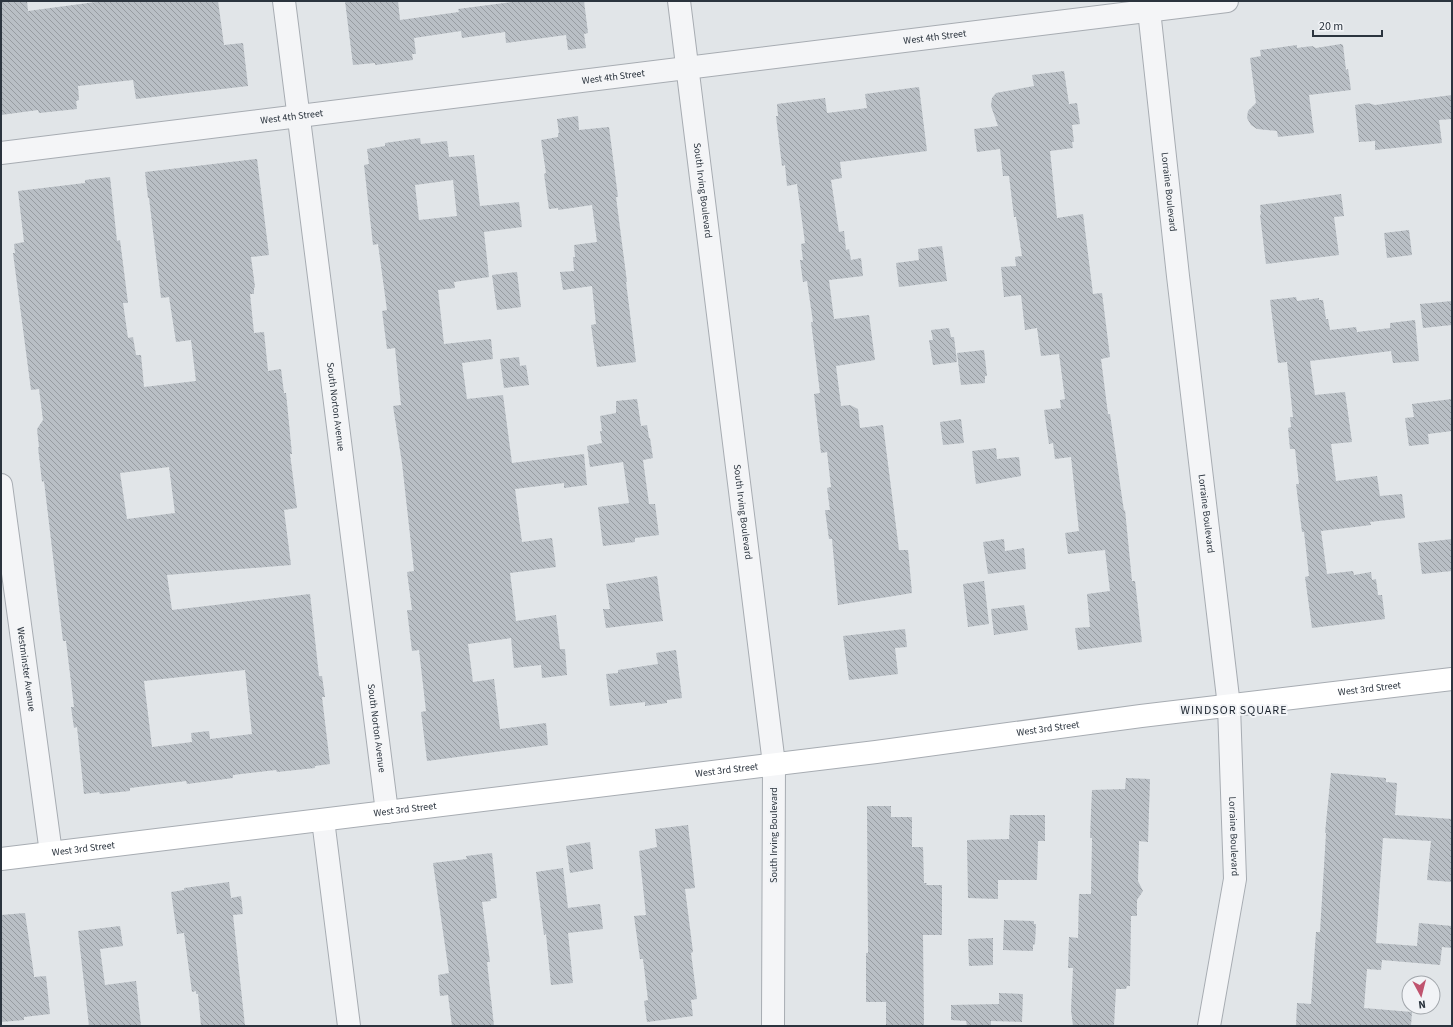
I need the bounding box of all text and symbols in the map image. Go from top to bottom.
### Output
scale bar [1313,12,1382,38]
text: 20 m [1319,18,1343,35]
street label: West 4th Street [903,26,968,48]
street label: West 4th Street [581,66,646,88]
street label: West 4th Street [260,106,325,128]
street label: South Irving Boulevard [690,142,715,239]
street label: Lorraine Boulevard [1158,152,1180,232]
street label: South Norton Avenue [323,361,348,452]
street label: South Irving Boulevard [730,464,756,561]
street label: Lorraine Boulevard [1195,473,1218,554]
street label: Westminster Avenue [13,626,39,712]
street label: West 3rd Street [1337,678,1402,700]
street label: South Norton Avenue [364,683,389,773]
district label: WINDSOR SQUARE [1181,702,1287,719]
street label: West 3rd Street [1016,717,1081,740]
street label: West 3rd Street [694,759,759,781]
street label: South Irving Boulevard [767,787,781,883]
street label: Lorraine Boulevard [1225,796,1242,876]
street label: West 3rd Street [373,799,438,820]
street label: West 3rd Street [51,838,116,860]
north arrow [1401,975,1441,1015]
text: N [1418,997,1427,1012]

